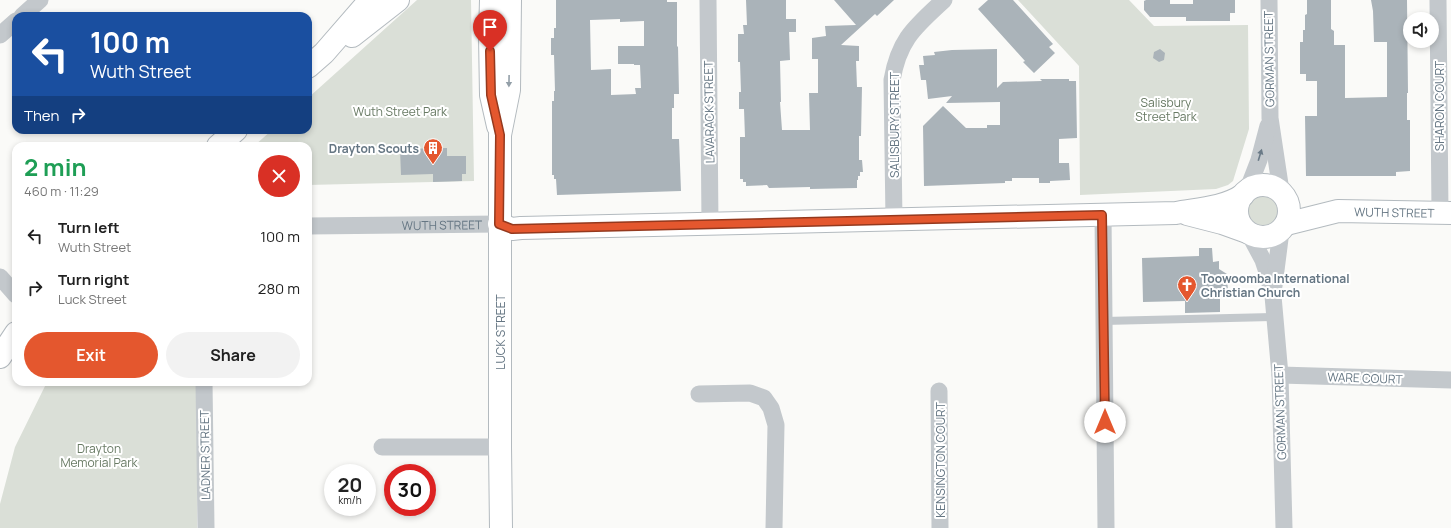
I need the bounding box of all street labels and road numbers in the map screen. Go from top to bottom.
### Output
street label: GORMAN STREET [1260,10,1278,107]
street label: LAVARACK STREET [700,60,718,163]
street label: SHARON COURT [1431,60,1448,151]
street label: SALISBURY STREET [886,71,903,178]
street label: WUTH STREET [1354,203,1436,221]
street label: WUTH STREET [402,216,483,234]
street label: LUCK STREET [492,293,509,370]
street label: GORMAN STREET [1270,363,1290,460]
street label: WARE COURT [1327,368,1404,388]
street label: KENSINGTON COURT [932,401,949,518]
street label: LADNER STREET [196,409,214,500]

